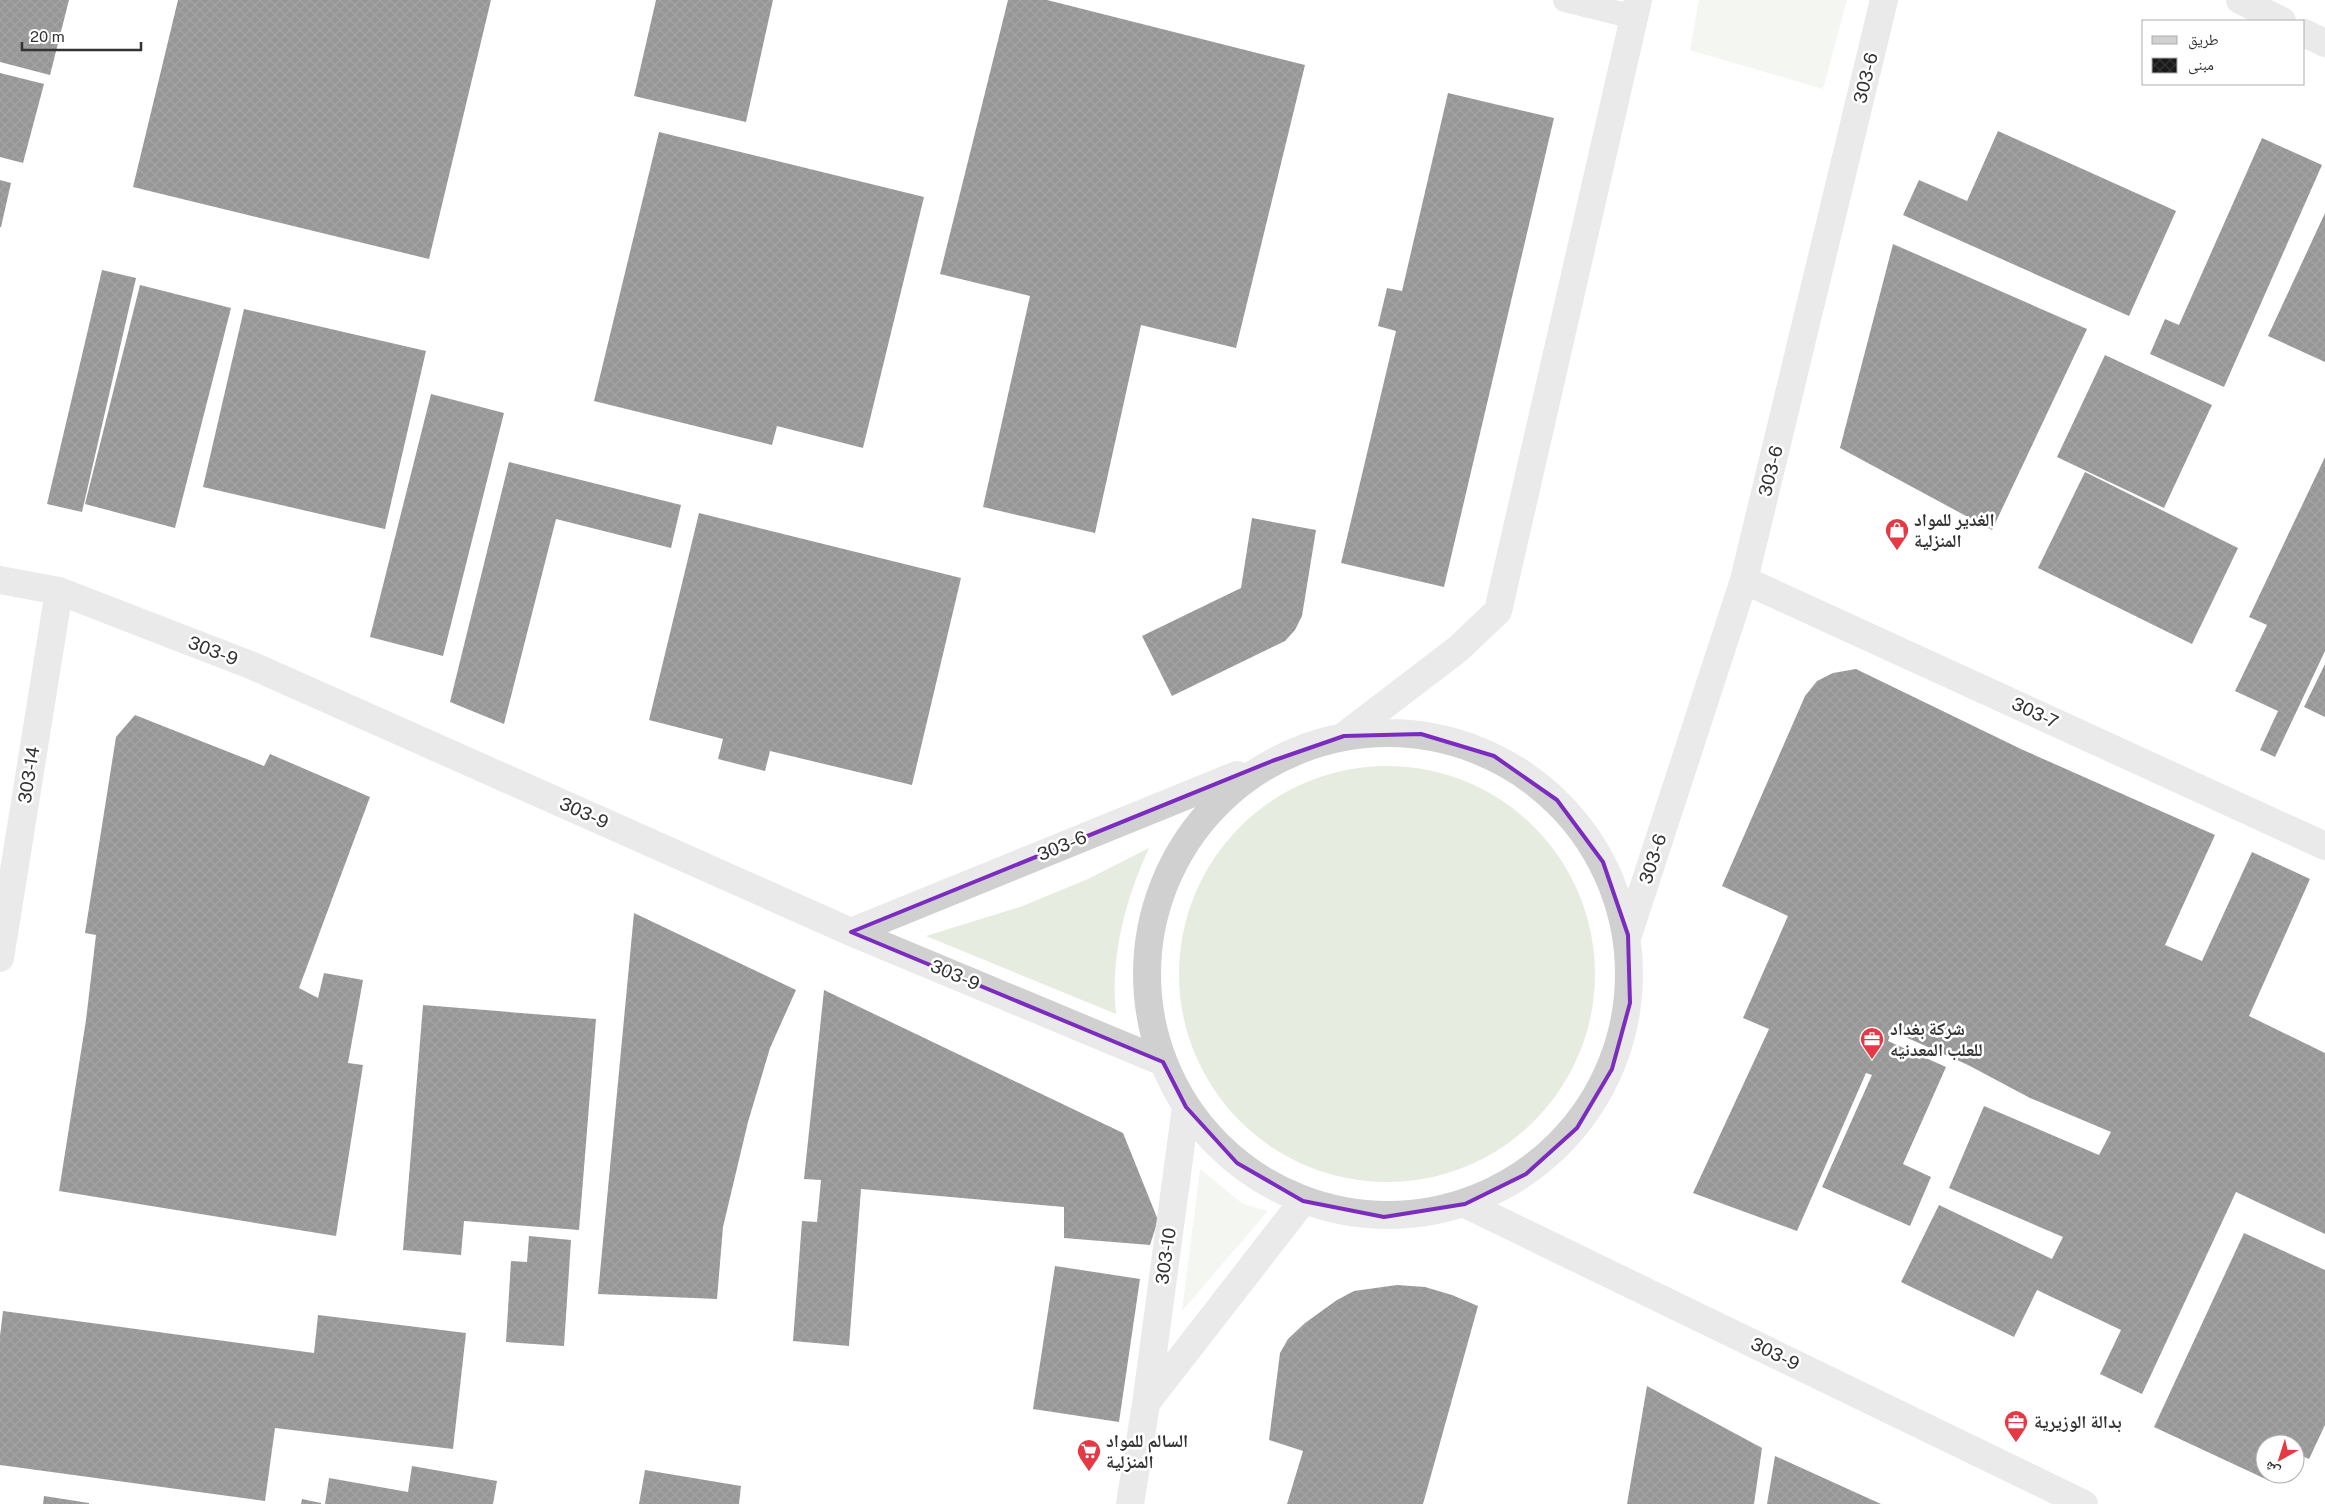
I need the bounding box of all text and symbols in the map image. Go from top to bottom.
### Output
scale bar [22,20,141,52]
legend [2142,20,2305,85]
text: 20 m [30,28,65,45]
text: طريق [2188,31,2219,50]
street label: 303-6 [1849,50,1882,105]
text: مبنى [2188,56,2214,75]
street label: 303-6 [1754,443,1787,498]
place label: الغدير للمواد المنزلية [1914,509,1995,551]
shop icon: الغدير للمواد المنزلية [1884,517,1910,551]
street label: 303-9 [185,632,241,670]
street label: 303-7 [2009,693,2062,732]
street label: 303-14 [14,745,43,805]
street label: 303-9 [556,792,612,833]
street label: 303-6 [1034,826,1090,865]
street label: 303-6 [1635,831,1670,887]
street label: 303-9 [927,955,983,994]
place label: شركة بغداد للعلب المعدنيه [1890,1018,1983,1061]
office icon: شركة بغداد للعلب المعدنيه [1859,1026,1885,1060]
street label: 303-10 [1151,1226,1180,1286]
street label: 303-9 [1747,1333,1803,1374]
office icon: بدالة الوزيرية [2003,1409,2029,1443]
place label: بدالة الوزيرية [2034,1411,2122,1433]
place label: السالم للمواد المنزلية [1106,1430,1188,1472]
north arrow [2255,1434,2305,1484]
supermarket icon: السالم للمواد المنزلية [1076,1438,1102,1472]
text: ش [2261,1457,2283,1480]

